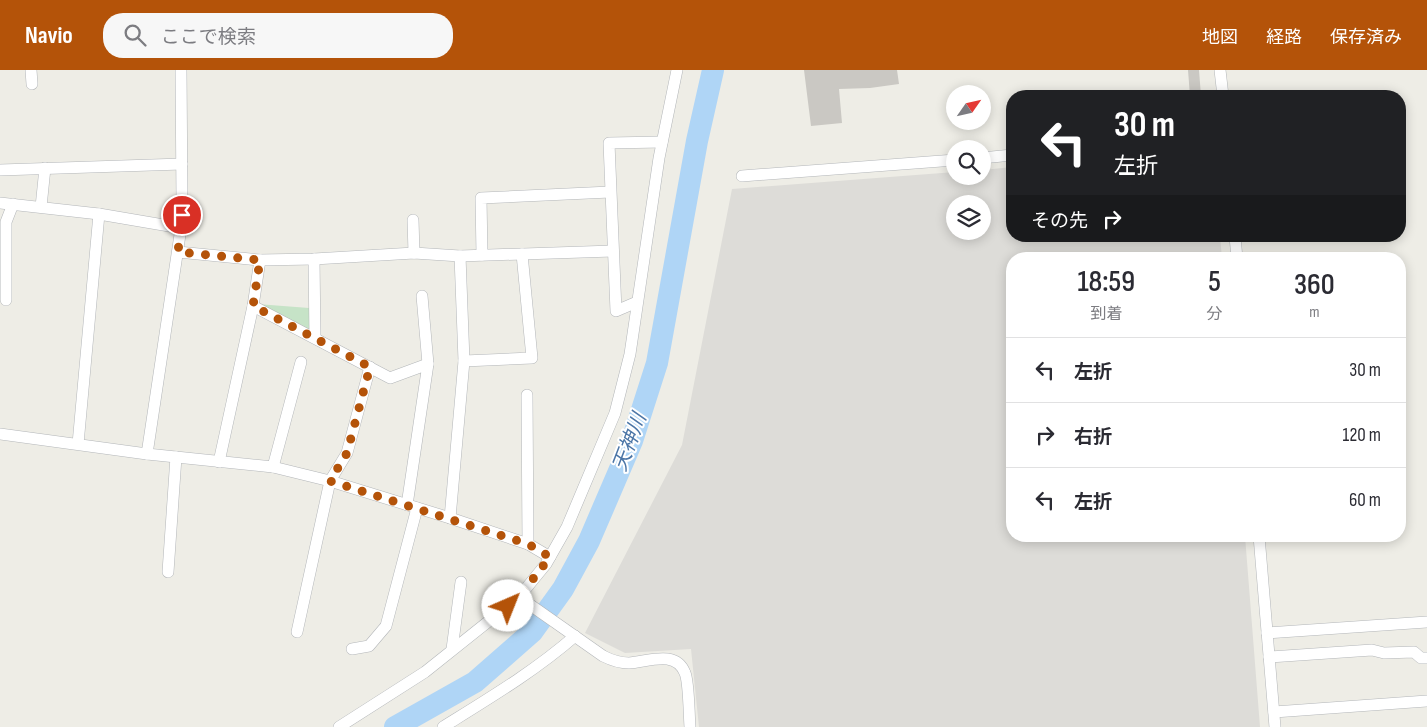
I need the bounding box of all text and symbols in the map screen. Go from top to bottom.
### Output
search box [103,13,453,58]
text: Navio [25,21,73,50]
icon: search [121,21,149,49]
text: ここで検索 [161,26,256,49]
text: 地図 [1202,27,1238,48]
text: 経路 [1266,27,1302,48]
text: 保存済み [1330,27,1402,48]
north arrow [946,85,991,130]
map controls [946,85,991,240]
text: 30 m [1114,104,1175,147]
icon: left [1031,110,1096,175]
button: search [946,140,991,185]
text: 左折 [1114,153,1158,180]
pin [161,194,203,236]
button: layers [946,195,991,240]
icon: arrive [168,201,196,229]
icon: right [1098,205,1126,233]
text: その先 [1031,210,1088,233]
text: 18:59 [1077,264,1135,300]
text: 5 [1208,264,1221,300]
text: 360 [1294,267,1335,303]
text: m [1309,303,1319,322]
text: 到着 [1090,305,1122,324]
text: 分 [1207,305,1223,324]
icon: left [1031,356,1059,384]
text: 30 m [1349,359,1381,382]
text: 左折 [1074,361,1112,384]
water label: 天神川 [608,408,653,475]
icon: right [1031,421,1059,449]
text: 120 m [1343,424,1381,447]
text: 右折 [1074,426,1112,449]
icon: left [1031,486,1059,514]
text: 60 m [1349,489,1381,512]
text: 左折 [1074,491,1112,514]
position arrow [481,579,533,631]

